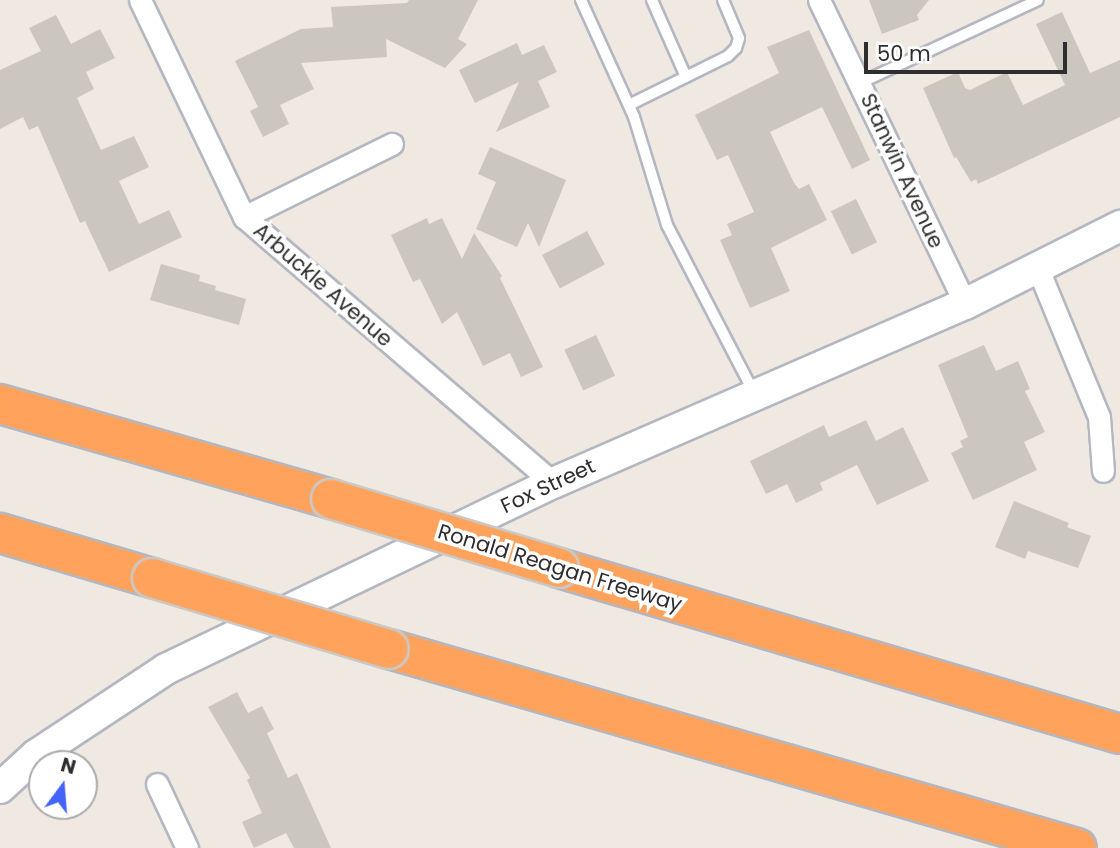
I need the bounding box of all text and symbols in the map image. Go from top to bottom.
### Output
scale bar [868,28,1071,72]
text: 50 m [877,39,931,68]
street label: Stanwin Avenue [855,90,949,252]
street label: Arbuckle Avenue [248,218,398,352]
street label: Fox Street [497,453,599,519]
street label: Ronald Reagan Freeway [435,519,685,617]
north arrow [28,750,98,820]
text: N [58,751,79,781]

